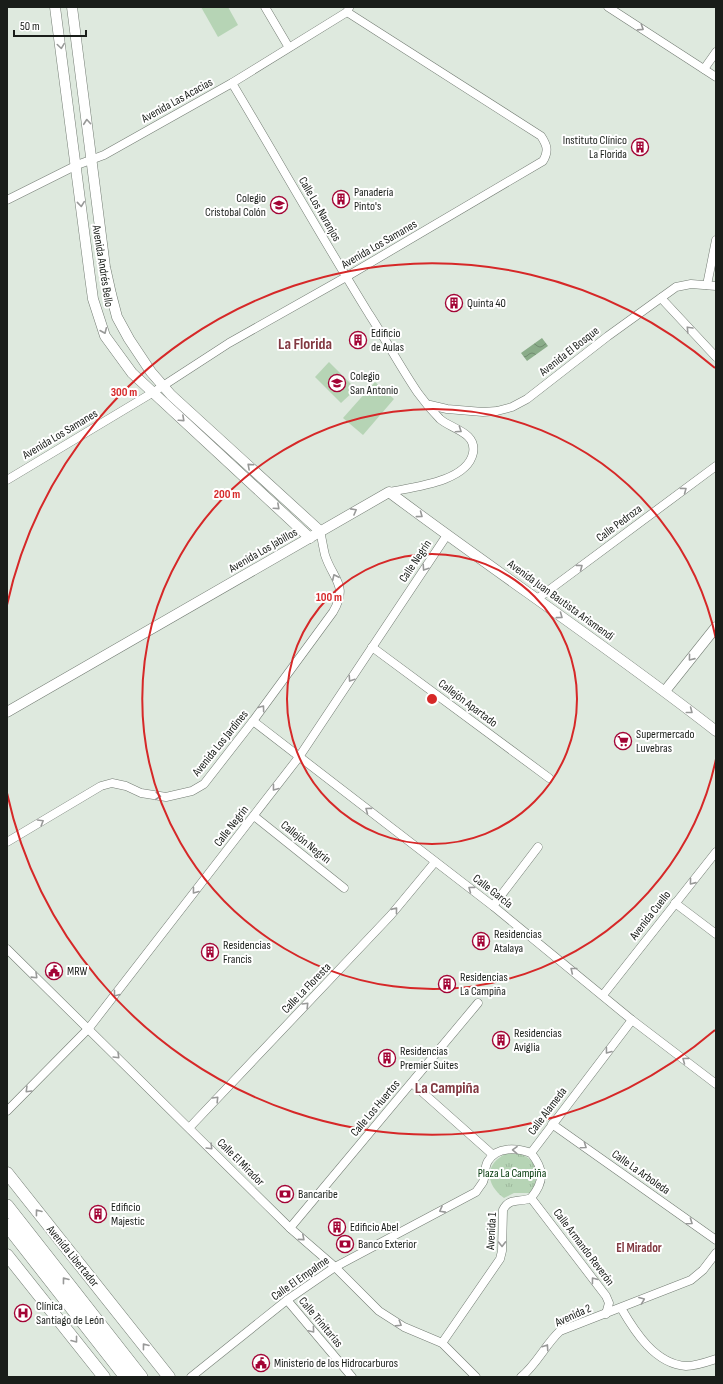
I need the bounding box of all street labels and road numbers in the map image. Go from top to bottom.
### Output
street label: Avenida Las Acacias [138,75,215,127]
street label: Calle Los Naranjos [295,174,344,244]
street label: Avenida Los Samanes [338,217,420,273]
street label: Avenida Andrés Bello [88,223,116,308]
street label: Avenida El Bosque [536,323,602,380]
street label: Avenida Los Samanes [19,406,101,463]
street label: Calle Pedroza [593,501,645,545]
street label: Avenida Los Jabillos [225,525,300,577]
street label: Calle Negrín [396,537,435,585]
street label: Avenida Juan Bautista Arismendi [504,556,617,644]
street label: Callejón Apartado [435,676,500,731]
street label: Avenida Los Jardines [189,707,252,780]
street label: Calle Negrín [211,803,252,850]
street label: Callejón Negrín [278,818,334,867]
street label: Calle García [470,871,516,912]
street label: Avenida Cuello [626,888,674,944]
street label: Calle La Floresta [278,960,335,1017]
street label: Calle Los Huertos [347,1077,403,1140]
street label: Calle Alameda [525,1084,570,1138]
street label: Calle El Mirador [214,1135,268,1190]
street label: Calle La Arboleda [609,1147,673,1198]
street label: Calle Armando Reverón [550,1206,617,1289]
street label: Avenida 1 [483,1211,500,1251]
street label: Avenida Libertador [43,1222,102,1291]
street label: Calle El Empalme [268,1253,332,1304]
street label: Calle Trinitarias [295,1294,346,1351]
street label: Avenida 2 [552,1301,594,1330]

